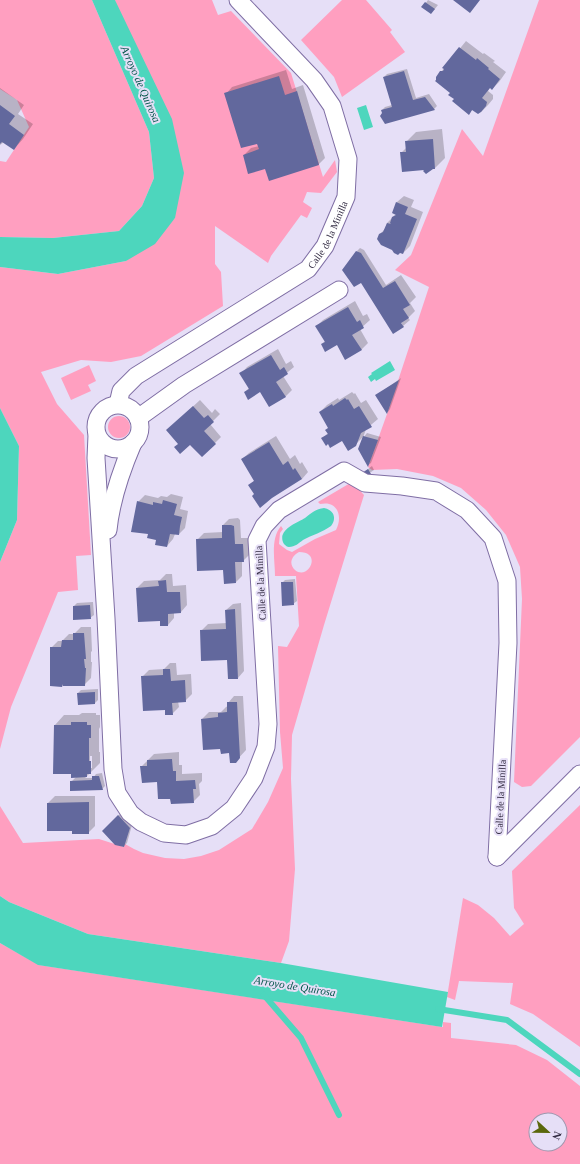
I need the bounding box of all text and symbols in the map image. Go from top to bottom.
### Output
water label: Arroyo de Quirosa [118,43,163,124]
street label: Calle de la Minilla [305,199,350,271]
street label: Calle de la Minilla [253,545,268,621]
street label: Calle de la Minilla [493,759,508,835]
water label: Arroyo de Quirosa [252,973,337,998]
north arrow [528,1112,568,1152]
text: N [550,1130,564,1142]

